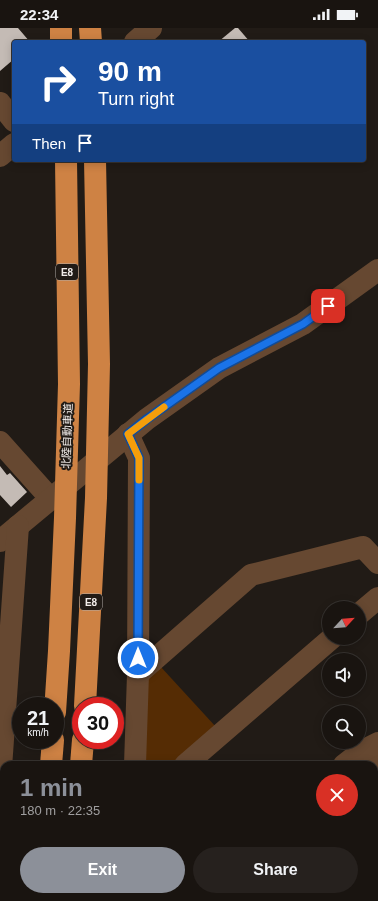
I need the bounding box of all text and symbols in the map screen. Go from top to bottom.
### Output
text: 22:34 [20,6,58,23]
icon: right [32,56,84,108]
text: 90 m [98,56,162,87]
text: Turn right [98,89,174,109]
icon: arrive [74,132,96,154]
text: Then [32,135,66,152]
road number: E8 [56,264,78,280]
pin [311,289,345,323]
icon: arrive [317,295,339,317]
street label: 北陸自動車道 [60,403,74,469]
road number: E8 [80,594,102,610]
north arrow [322,601,366,645]
map controls [322,601,366,749]
position arrow [117,637,159,679]
button: sound [322,653,366,697]
speed limit sign: 30 [72,697,124,749]
button: search [322,705,366,749]
text: 21 [27,707,49,729]
text: km/h [27,727,49,738]
text: 1 min [20,774,83,801]
button: close [316,774,358,816]
text: 180 m · 22:35 [20,803,100,818]
button: Exit [20,847,185,893]
button: Share [193,847,358,893]

